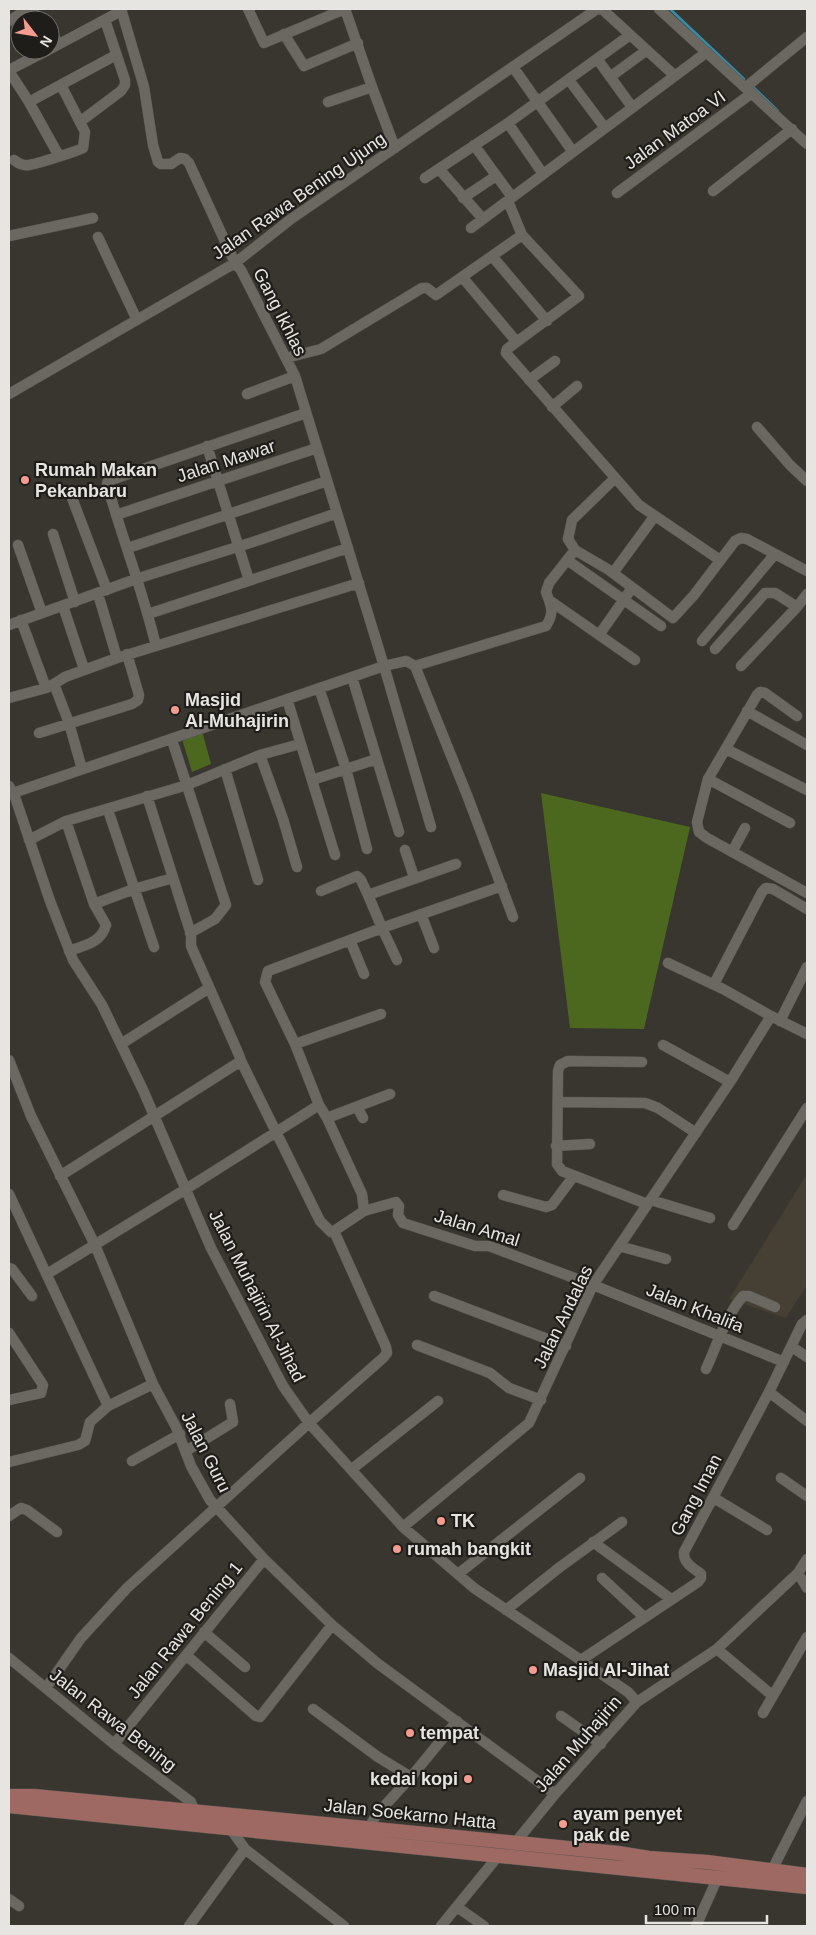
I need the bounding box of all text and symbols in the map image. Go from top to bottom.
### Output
north arrow [10,10,60,60]
text: N [37,33,56,50]
street label: Jalan Matoa VI [621,87,729,173]
street label: Jalan Rawa Bening Ujung [208,128,390,264]
street label: Gang Ikhlas [249,265,311,359]
street label: Jalan Mawar [174,436,278,486]
place label: Rumah Makan Pekanbaru [35,460,157,501]
marker: Rumah Makan Pekanbaru [19,474,31,486]
place label: Masjid Al-Muhajirin [185,690,289,731]
marker: Masjid Al-Muhajirin [169,704,181,716]
street label: Jalan Amal [432,1206,522,1250]
street label: Jalan Muhajirin Al-Jihad [205,1207,309,1385]
street label: Jalan Andalas [529,1262,597,1372]
street label: Jalan Khalifa [643,1279,747,1337]
street label: Jalan Guru [177,1408,235,1496]
street label: Gang Iman [666,1451,726,1539]
place label: TK [451,1511,475,1531]
marker: TK [435,1515,447,1527]
place label: rumah bangkit [407,1539,531,1559]
marker: rumah bangkit [391,1543,403,1555]
street label: Jalan Rawa Bening 1 [124,1558,246,1702]
place label: Masjid Al-Jihat [543,1660,669,1680]
street label: Jalan Rawa Bening [46,1664,180,1776]
marker: Masjid Al-Jihat [527,1664,539,1676]
street label: Jalan Muhajirin [531,1692,625,1796]
place label: tempat [420,1723,479,1743]
marker: tempat [404,1727,416,1739]
place label: kedai kopi [370,1769,458,1789]
marker: kedai kopi [462,1773,474,1785]
street label: Jalan Soekarno Hatta [323,1795,498,1833]
place label: ayam penyet pak de [573,1804,682,1845]
marker: ayam penyet pak de [557,1818,569,1830]
scale bar [646,1892,767,1924]
text: 100 m [654,1901,696,1918]

